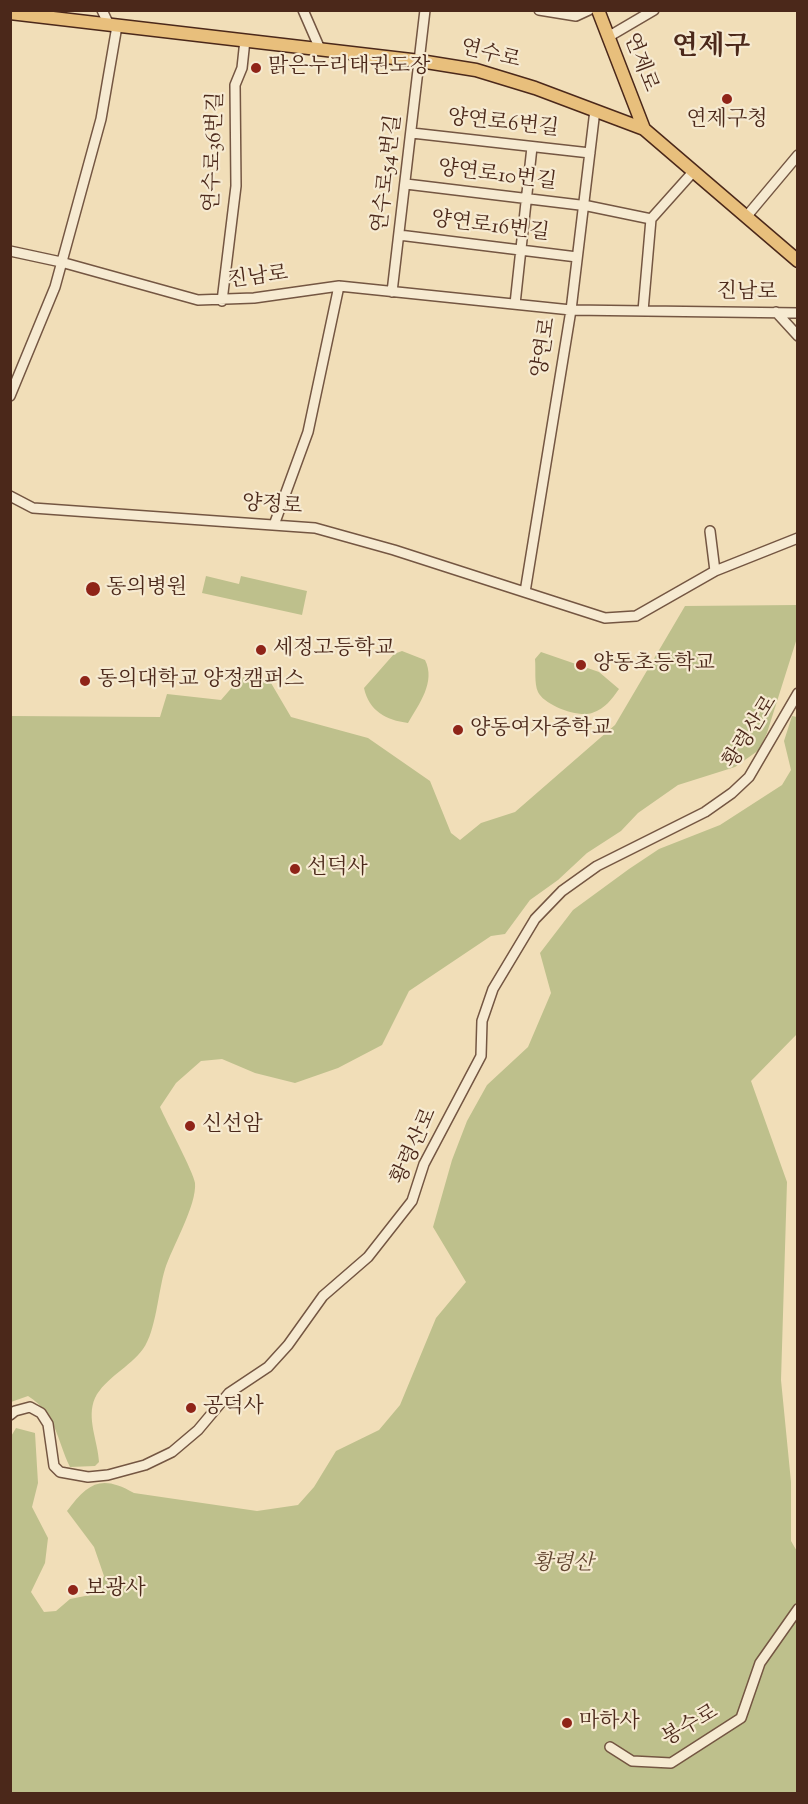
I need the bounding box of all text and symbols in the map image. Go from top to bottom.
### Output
street label: 연제로 [616,30,662,96]
district label: 연제구 [672,33,750,65]
street label: 연수로 [457,36,523,76]
place label: 맑은누리태권도장 [268,55,430,81]
marker: 맑은누리태권도장 [249,61,263,75]
street label: 연수로36번길 [201,92,231,212]
marker: 연제구청 [720,92,734,106]
street label: 양연로6번길 [446,107,560,143]
place label: 연제구청 [686,108,768,134]
street label: 연수로54번길 [369,113,409,235]
street label: 양연로10번길 [436,157,558,197]
street label: 양연로16번길 [429,208,551,248]
street label: 진남로 [226,263,290,295]
street label: 진남로 [716,281,778,307]
street label: 양연로 [529,316,563,380]
street label: 양정로 [241,492,303,522]
place label: 동의병원 [106,576,187,602]
marker: 동의병원 [84,580,102,598]
place label: 세정고등학교 [273,637,395,663]
marker: 세정고등학교 [254,643,268,657]
place label: 양동초등학교 [593,652,715,678]
marker: 양동초등학교 [574,658,588,672]
place label: 동의대학교 양정캠퍼스 [97,668,304,694]
marker: 동의대학교 양정캠퍼스 [78,674,92,688]
street label: 황령산로 [720,692,784,774]
place label: 양동여자중학교 [470,717,612,743]
marker: 양동여자중학교 [451,723,465,737]
place label: 선덕사 [307,856,368,882]
marker: 선덕사 [288,862,302,876]
street label: 황령산로 [388,1105,444,1189]
place label: 신선암 [202,1113,263,1139]
marker: 신선암 [183,1119,197,1133]
place label: 공덕사 [203,1395,264,1421]
marker: 공덕사 [184,1401,198,1415]
park label: 황령산 [533,1552,593,1578]
place label: 보광사 [85,1577,146,1603]
marker: 보광사 [66,1583,80,1597]
street label: 봉수로 [658,1701,724,1753]
place label: 마하사 [579,1710,640,1736]
marker: 마하사 [560,1716,574,1730]

